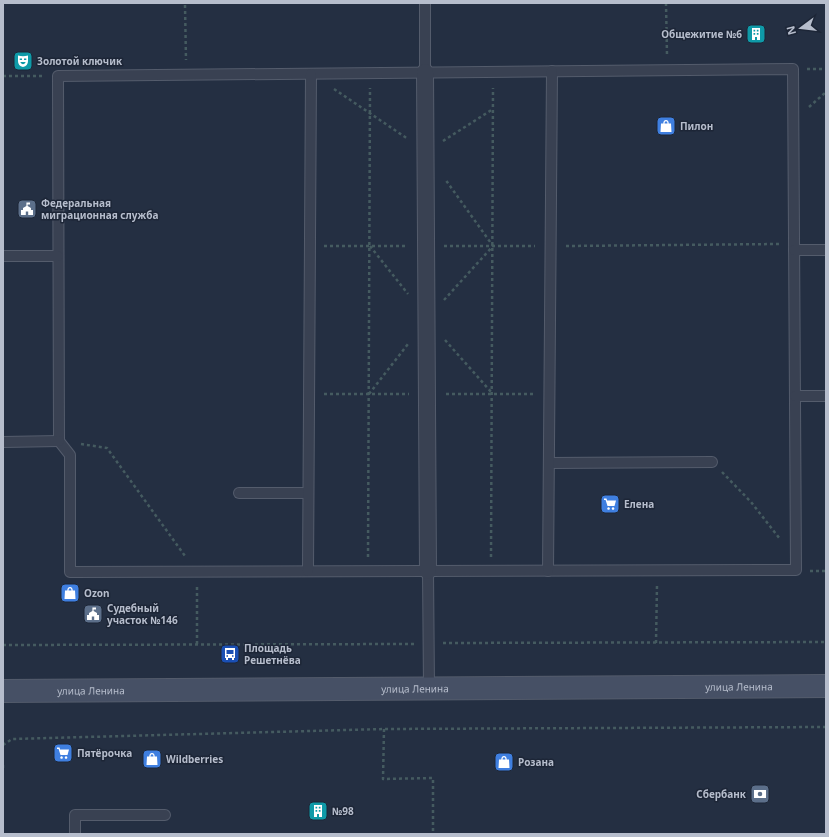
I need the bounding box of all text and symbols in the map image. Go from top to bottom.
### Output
north arrow [781,8,821,48]
building icon: Общежитие №6 [745,23,767,45]
text: N [782,24,799,37]
place label: Общежитие №6 [661,27,742,41]
theatre icon: Золотой ключик [12,50,34,72]
place label: Золотой ключик [37,54,123,68]
shop icon: Пилон [655,115,677,137]
place label: Пилон [680,119,713,133]
place label: Федеральная миграционная служба [41,196,158,222]
public building icon: Федеральная миграционная служба [16,198,38,220]
supermarket icon: Елена [599,493,621,515]
place label: Елена [624,497,654,511]
shop icon: Ozon [59,582,81,604]
place label: Ozon [84,586,110,600]
place label: Судебный участок №146 [106,601,178,627]
public building icon: Судебный участок №146 [82,603,104,625]
place label: Площадь Решетнёва [244,641,301,667]
bus stop icon: Площадь Решетнёва [219,643,241,665]
street label: улица Ленина [705,679,773,694]
street label: улица Ленина [381,681,449,696]
street label: улица Ленина [57,683,125,698]
supermarket icon: Пятёрочка [52,742,74,764]
place label: Пятёрочка [77,746,132,760]
shop icon: Wildberries [141,748,163,770]
shop icon: Розана [493,751,515,773]
place label: Wildberries [166,752,223,766]
place label: Розана [518,755,554,769]
bank icon: Сбербанк [749,783,771,805]
place label: Сбербанк [696,787,747,801]
building icon: №98 [307,800,329,822]
place label: №98 [332,804,354,818]

